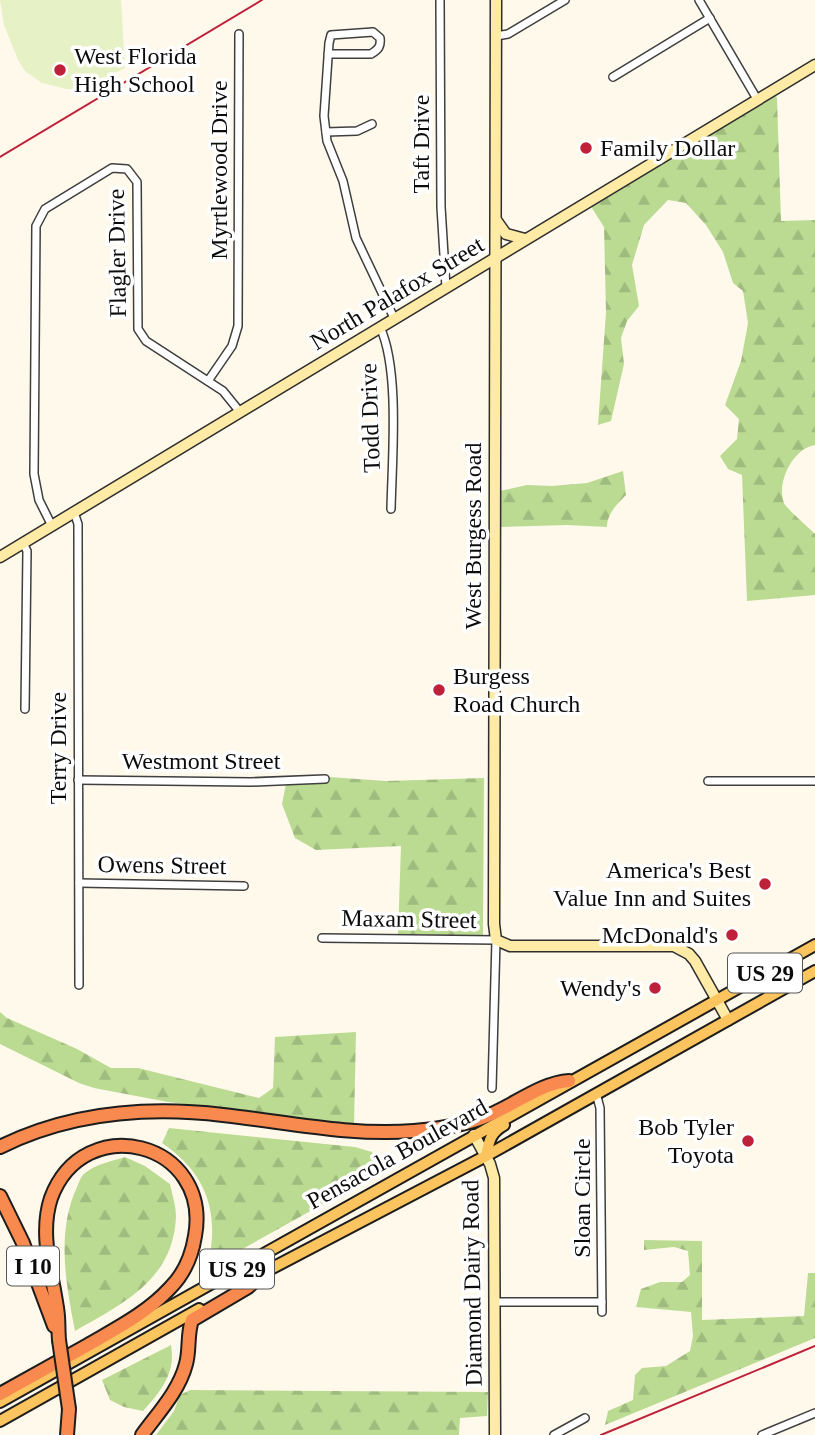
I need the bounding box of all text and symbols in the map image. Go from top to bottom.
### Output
place label: West Florida High School [74,43,197,97]
marker: West Florida High School [52,62,68,78]
street label: Myrtlewood Drive [206,80,232,260]
street label: Taft Drive [408,95,434,193]
place label: Family Dollar [600,135,735,161]
marker: Family Dollar [578,140,594,156]
street label: Flagler Drive [103,188,131,318]
street label: North Palafox Street [306,231,489,355]
street label: Todd Drive [355,363,385,473]
street label: West Burgess Road [460,443,486,629]
place label: Burgess Road Church [453,663,580,717]
marker: Burgess Road Church [431,682,447,698]
street label: Terry Drive [45,692,71,804]
street label: Westmont Street [122,748,281,774]
street label: Owens Street [97,851,227,879]
place label: America's Best Value Inn and Suites [553,857,751,911]
marker: America's Best Value Inn and Suites [757,876,773,892]
street label: Maxam Street [341,905,477,933]
place label: McDonald's [602,922,718,948]
marker: McDonald's [724,927,740,943]
road number: US 29 [728,954,802,992]
place label: Wendy's [560,975,641,1001]
marker: Wendy's [647,980,663,996]
street label: Pensacola Boulevard [302,1094,492,1214]
place label: Bob Tyler Toyota [638,1114,734,1168]
marker: Bob Tyler Toyota [740,1133,756,1149]
street label: Sloan Circle [569,1138,595,1258]
street label: Diamond Dairy Road [457,1179,487,1387]
road number: I 10 [7,1246,59,1286]
road number: US 29 [200,1250,274,1288]

